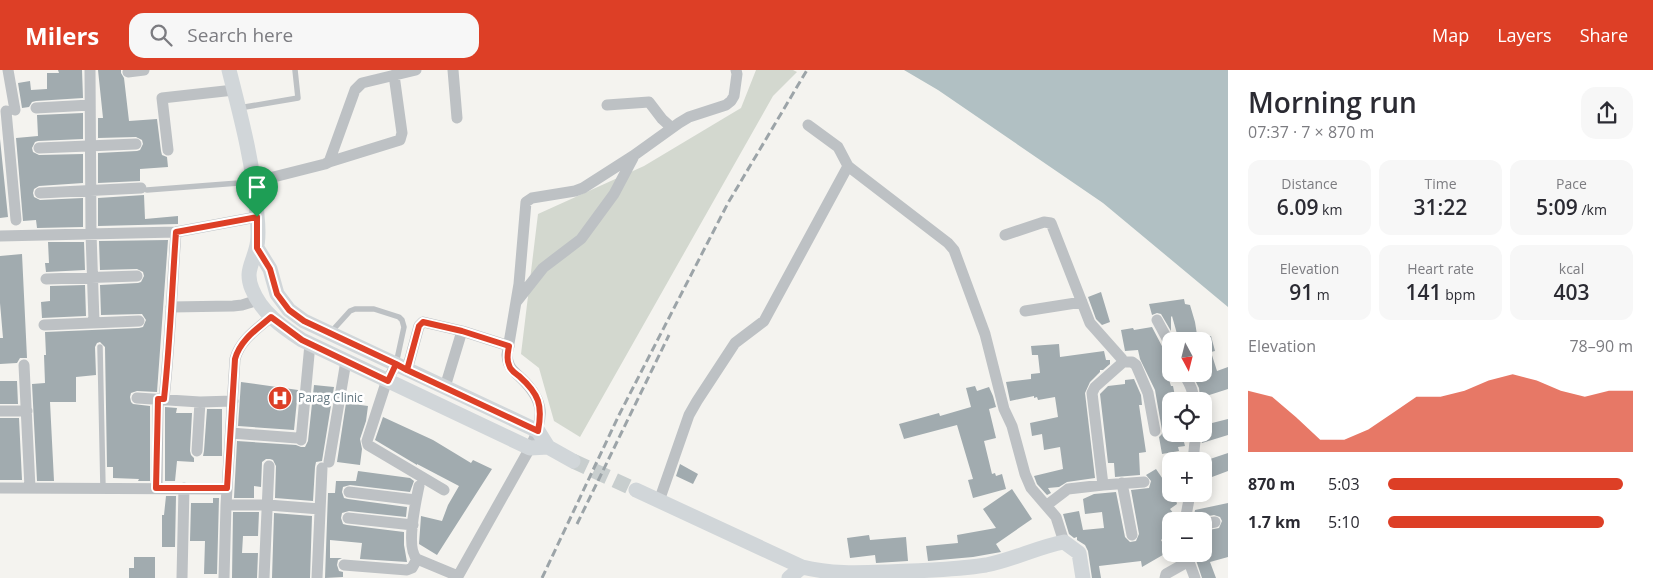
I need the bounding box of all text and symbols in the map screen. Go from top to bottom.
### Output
search box [129,13,479,58]
text: Milers [25,19,99,52]
icon: search [147,21,175,49]
text: Search here [187,22,293,48]
text: Map [1432,23,1469,47]
text: Layers [1497,23,1552,47]
text: Share [1580,23,1628,47]
text: Morning run [1248,83,1417,121]
button: share [1581,87,1633,139]
text: 07:37 · 7 × 870 m [1248,121,1374,143]
pin [236,166,278,217]
icon: arrive [243,173,271,201]
text: Distance [1281,174,1338,193]
text: Time [1424,174,1457,193]
text: Pace [1556,174,1587,193]
text: 6.09 [1277,193,1318,221]
text: 31:22 [1414,193,1467,221]
text: 5:09 [1536,193,1578,221]
text: km [1318,200,1342,219]
text: /km [1578,200,1607,219]
text: Elevation [1280,259,1339,278]
text: Heart rate [1407,259,1474,278]
text: kcal [1559,259,1584,278]
text: 91 [1289,278,1313,306]
text: 141 [1406,278,1442,306]
text: 403 [1553,278,1590,306]
text: m [1313,285,1330,304]
text: bpm [1442,285,1475,304]
north arrow [1162,332,1212,382]
map controls [1162,332,1212,562]
text: Elevation [1248,335,1316,357]
text: 78–90 m [1569,335,1633,357]
hospital icon: Parag Clinic [267,385,293,411]
place label: Parag Clinic [298,389,363,406]
button: locate [1162,392,1212,442]
button: + [1162,452,1212,502]
text: 870 m [1248,473,1295,495]
text: 5:03 [1328,473,1360,495]
text: 1.7 km [1248,511,1301,533]
text: 5:10 [1328,511,1360,533]
button: − [1162,512,1212,562]

